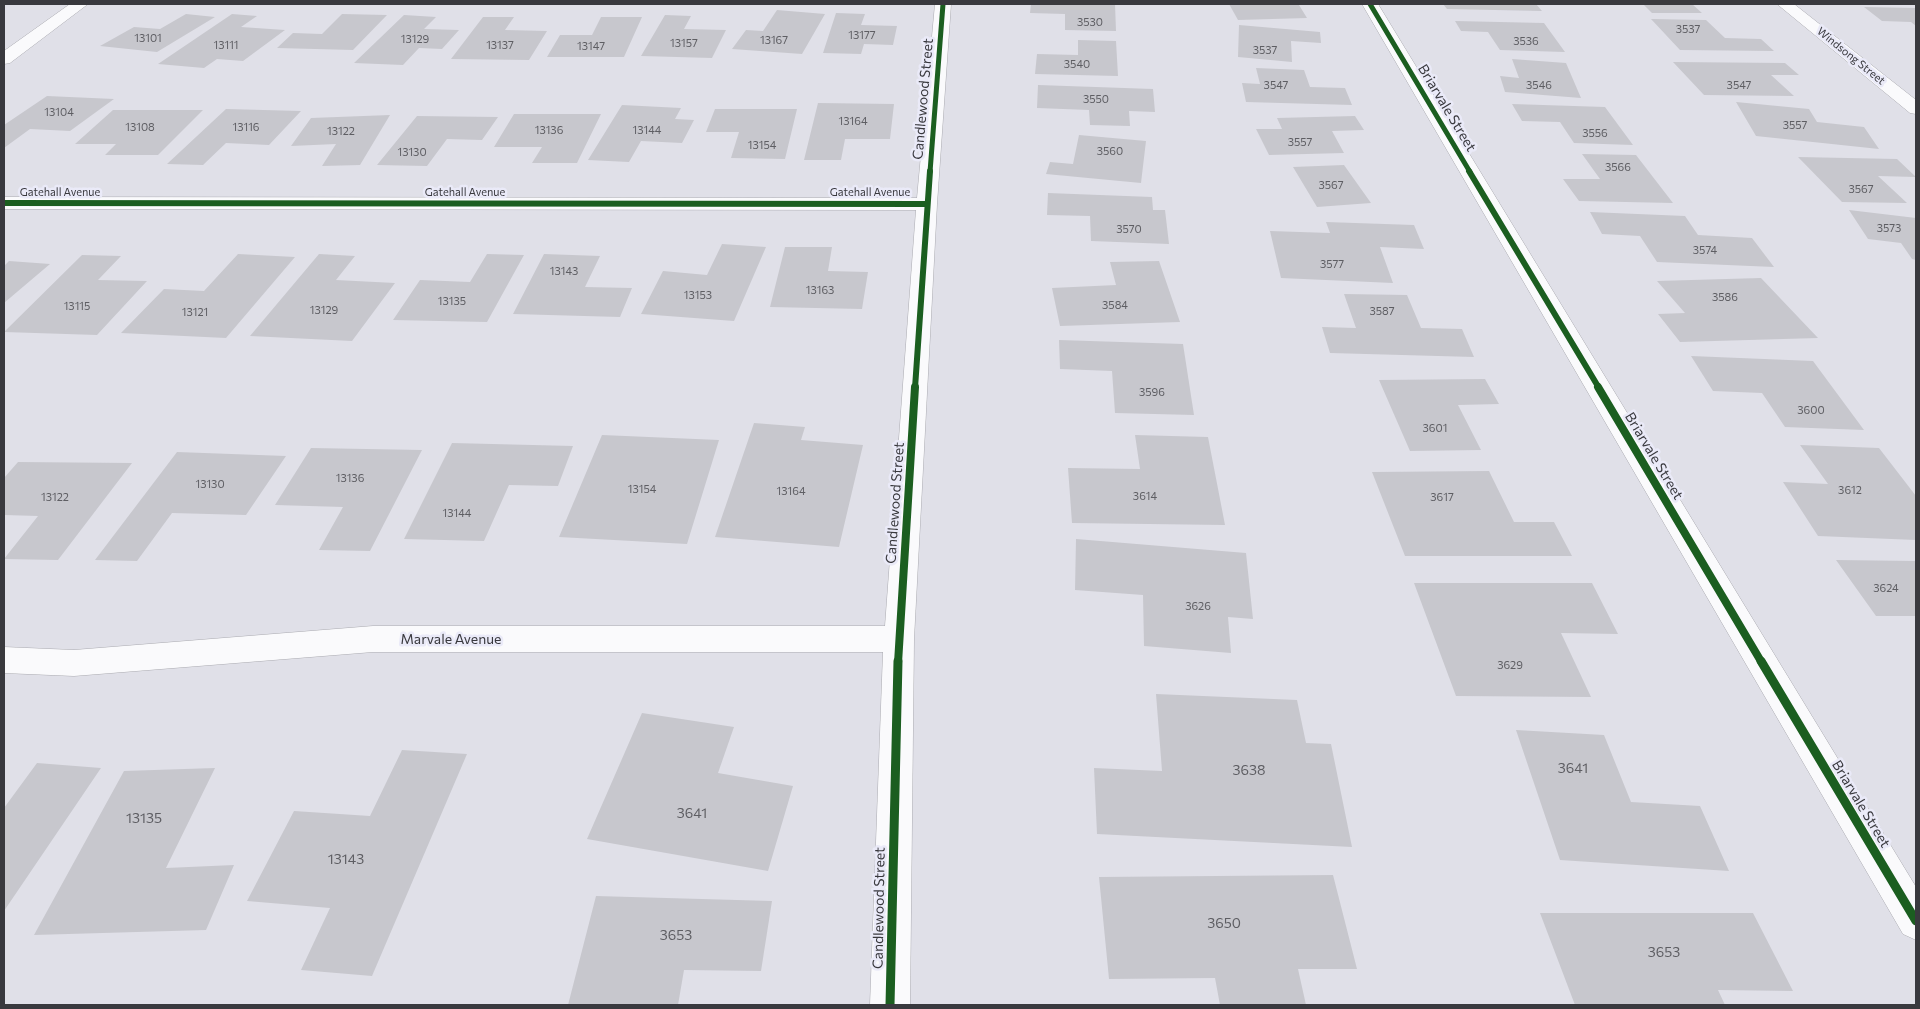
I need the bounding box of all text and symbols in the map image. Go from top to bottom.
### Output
house number: 3530 [1077,15,1103,29]
house number: 3537 [1676,22,1700,36]
street label: Windsong Street [1814,25,1888,87]
house number: 13177 [848,28,876,42]
house number: 13101 [134,31,162,45]
house number: 13129 [401,32,429,46]
house number: 13167 [760,33,788,47]
house number: 3536 [1513,34,1539,48]
house number: 13157 [670,36,698,50]
house number: 13111 [213,38,239,52]
house number: 13137 [486,38,514,52]
street label: Candlewood Street [909,38,937,160]
house number: 13147 [577,39,605,53]
house number: 3537 [1253,43,1277,57]
house number: 3540 [1064,57,1090,71]
street label: Briarvale Street [1414,61,1480,155]
house number: 3547 [1264,78,1288,92]
house number: 3546 [1526,78,1552,92]
house number: 3547 [1727,78,1751,92]
house number: 3550 [1083,92,1109,106]
house number: 13104 [44,105,74,119]
house number: 13164 [839,114,867,128]
house number: 3557 [1783,118,1807,132]
house number: 13108 [125,120,155,134]
house number: 13116 [232,120,260,134]
house number: 13136 [535,123,563,137]
house number: 13144 [633,123,661,137]
house number: 13122 [327,124,355,138]
house number: 3556 [1582,126,1608,140]
house number: 3557 [1288,135,1312,149]
house number: 13154 [748,138,776,152]
house number: 3560 [1097,144,1123,158]
house number: 13130 [397,145,427,159]
house number: 3566 [1605,160,1631,174]
house number: 3567 [1318,178,1344,192]
house number: 3567 [1848,182,1874,196]
street label: Gatehall Avenue [20,185,100,199]
street label: Gatehall Avenue [425,185,505,199]
street label: Gatehall Avenue [830,185,910,199]
house number: 3573 [1877,221,1901,235]
house number: 3570 [1116,222,1142,236]
house number: 3574 [1693,243,1717,257]
house number: 3577 [1320,257,1344,271]
house number: 13143 [550,264,578,278]
house number: 13163 [806,283,834,297]
house number: 13153 [684,288,712,302]
house number: 3586 [1712,290,1738,304]
house number: 13135 [438,294,466,308]
house number: 3584 [1102,298,1128,312]
house number: 13115 [64,299,90,313]
house number: 13129 [310,303,338,317]
house number: 3587 [1369,304,1395,318]
house number: 13121 [182,305,208,319]
house number: 3596 [1139,385,1165,399]
house number: 3600 [1797,403,1825,417]
street label: Briarvale Street [1621,409,1687,503]
house number: 3601 [1423,421,1447,435]
street label: Candlewood Street [882,442,908,564]
house number: 13136 [336,471,364,485]
house number: 13130 [195,477,225,491]
house number: 13154 [628,482,656,496]
house number: 3612 [1838,483,1862,497]
house number: 13164 [777,484,805,498]
house number: 3614 [1133,489,1157,503]
house number: 13122 [41,490,69,504]
house number: 3617 [1430,490,1454,504]
house number: 13144 [443,506,471,520]
house number: 3624 [1873,581,1899,595]
house number: 3626 [1185,599,1211,613]
street label: Marvale Avenue [401,631,501,647]
house number: 3629 [1497,658,1523,672]
street label: Briarvale Street [1828,757,1894,851]
house number: 3641 [1558,760,1588,776]
house number: 3638 [1233,762,1265,778]
house number: 3641 [677,805,707,821]
house number: 13135 [126,810,162,826]
street label: Candlewood Street [870,847,888,969]
house number: 13143 [328,851,364,867]
house number: 3650 [1207,915,1241,931]
house number: 3653 [660,927,692,943]
house number: 3653 [1648,944,1680,960]

